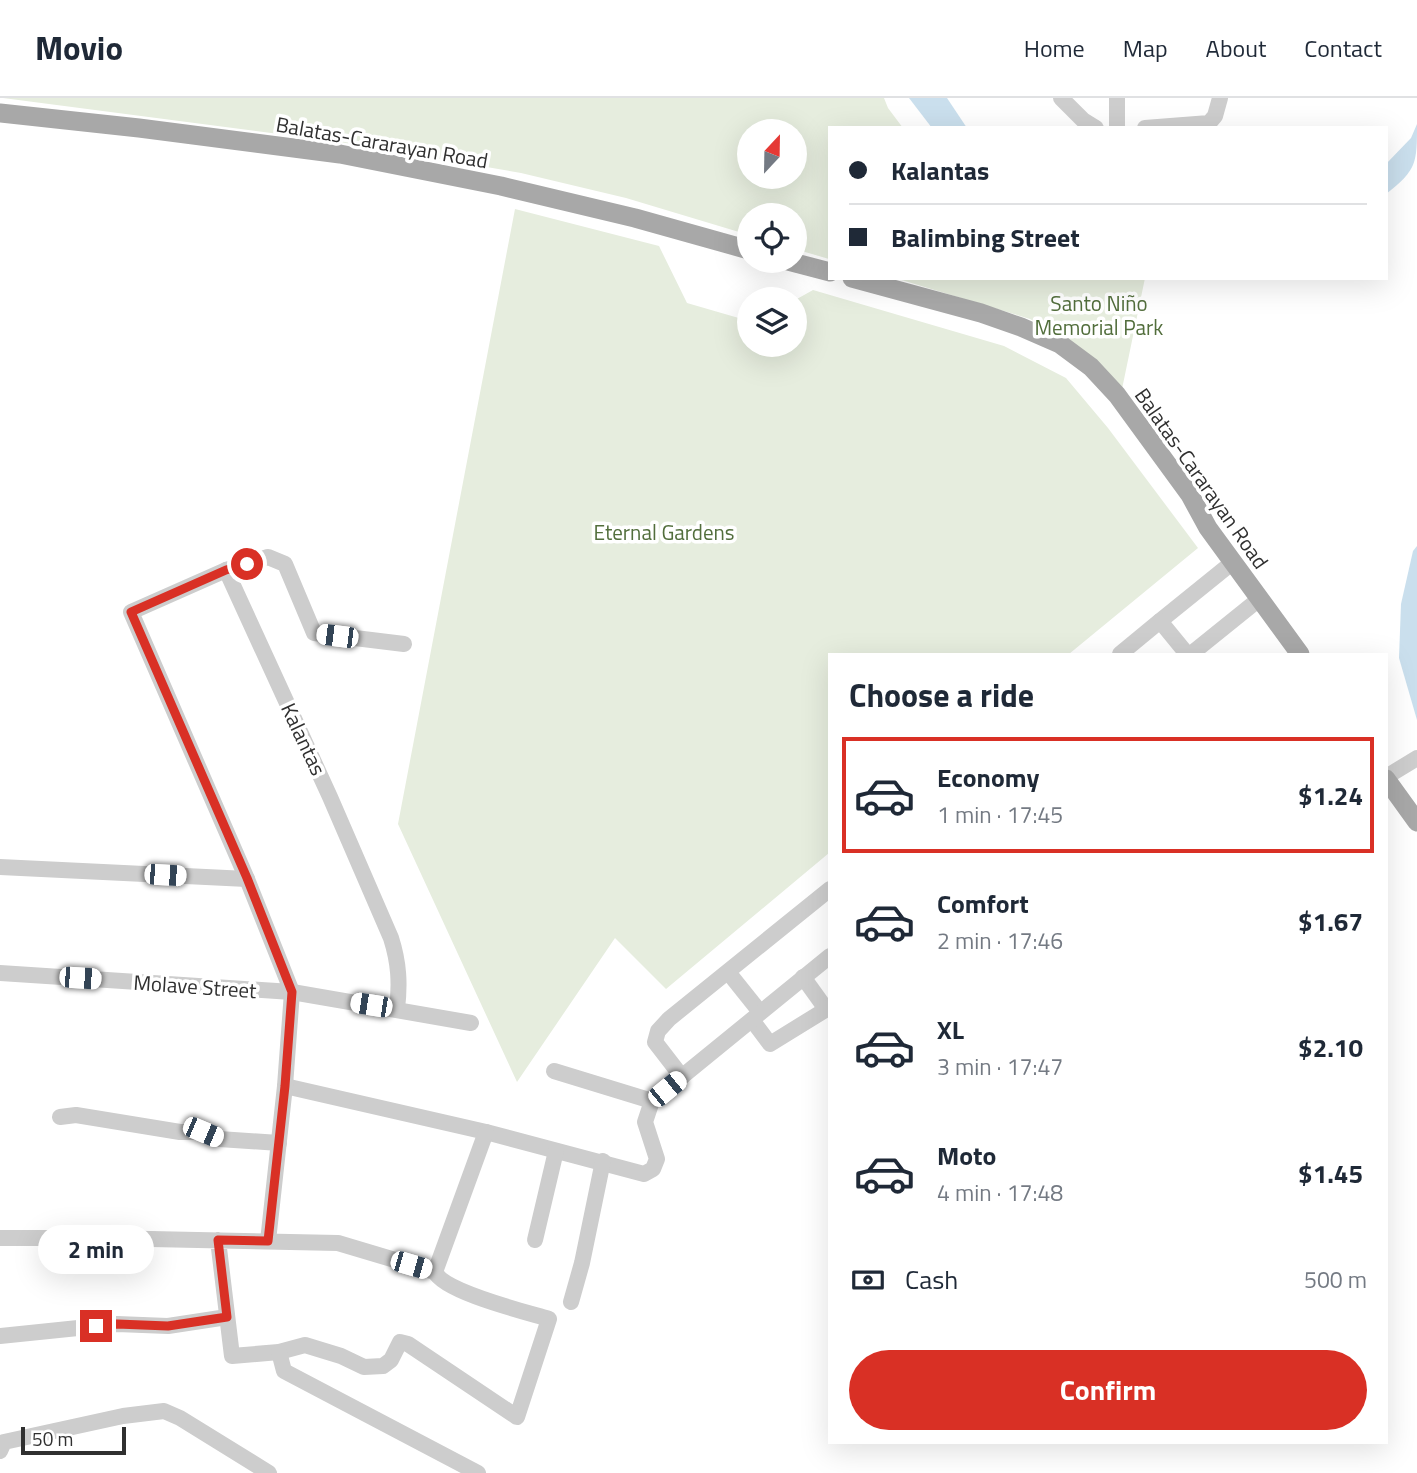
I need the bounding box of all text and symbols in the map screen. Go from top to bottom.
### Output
text: Movio [35,23,123,73]
text: Home [1024,30,1085,66]
text: Map [1123,30,1168,66]
text: About [1206,30,1266,66]
text: Contact [1304,30,1382,66]
street label: Balatas-Cararayan Road [273,108,491,176]
north arrow [737,119,807,189]
map controls [737,119,807,357]
text: Kalantas [891,151,989,190]
button: locate [737,203,807,273]
text: Balimbing Street [891,218,1080,257]
button: layers [737,287,807,357]
park label: Santo Niño Memorial Park [1035,287,1163,343]
street label: Balatas-Cararayan Road [1127,381,1277,575]
park label: Eternal Gardens [593,516,735,548]
route start [231,548,263,580]
car [315,623,360,649]
text: Choose a ride [849,671,1034,719]
street label: Kalantas [273,697,335,781]
text: Economy [937,758,1039,797]
icon: car [853,764,916,827]
text: $1.24 [1298,776,1363,815]
text: 1 min · 17:45 [937,797,1063,832]
car [144,863,187,887]
text: Comfort [937,884,1029,923]
icon: car [853,890,916,953]
text: $1.67 [1298,902,1363,941]
text: 2 min · 17:46 [937,923,1063,958]
car [59,966,102,990]
street label: Molave Street [132,966,258,1006]
car [349,991,394,1019]
text: XL [937,1010,964,1049]
icon: car [853,1016,916,1079]
text: $2.10 [1298,1028,1363,1067]
text: 3 min · 17:47 [937,1049,1063,1084]
car [645,1068,690,1110]
car [180,1114,227,1150]
text: Moto [937,1136,996,1175]
icon: car [853,1142,916,1205]
text: $1.45 [1298,1154,1363,1193]
text: 4 min · 17:48 [937,1175,1063,1210]
callout: 2 min [38,1224,154,1274]
text: 2 min [68,1232,124,1267]
car [388,1249,435,1281]
text: Cash [905,1260,958,1299]
icon: cash [849,1261,887,1299]
text: 500 m [1304,1262,1367,1297]
route end [80,1310,112,1342]
button: Confirm [849,1350,1367,1430]
scale bar [21,1424,126,1456]
text: 50 m [32,1424,73,1453]

